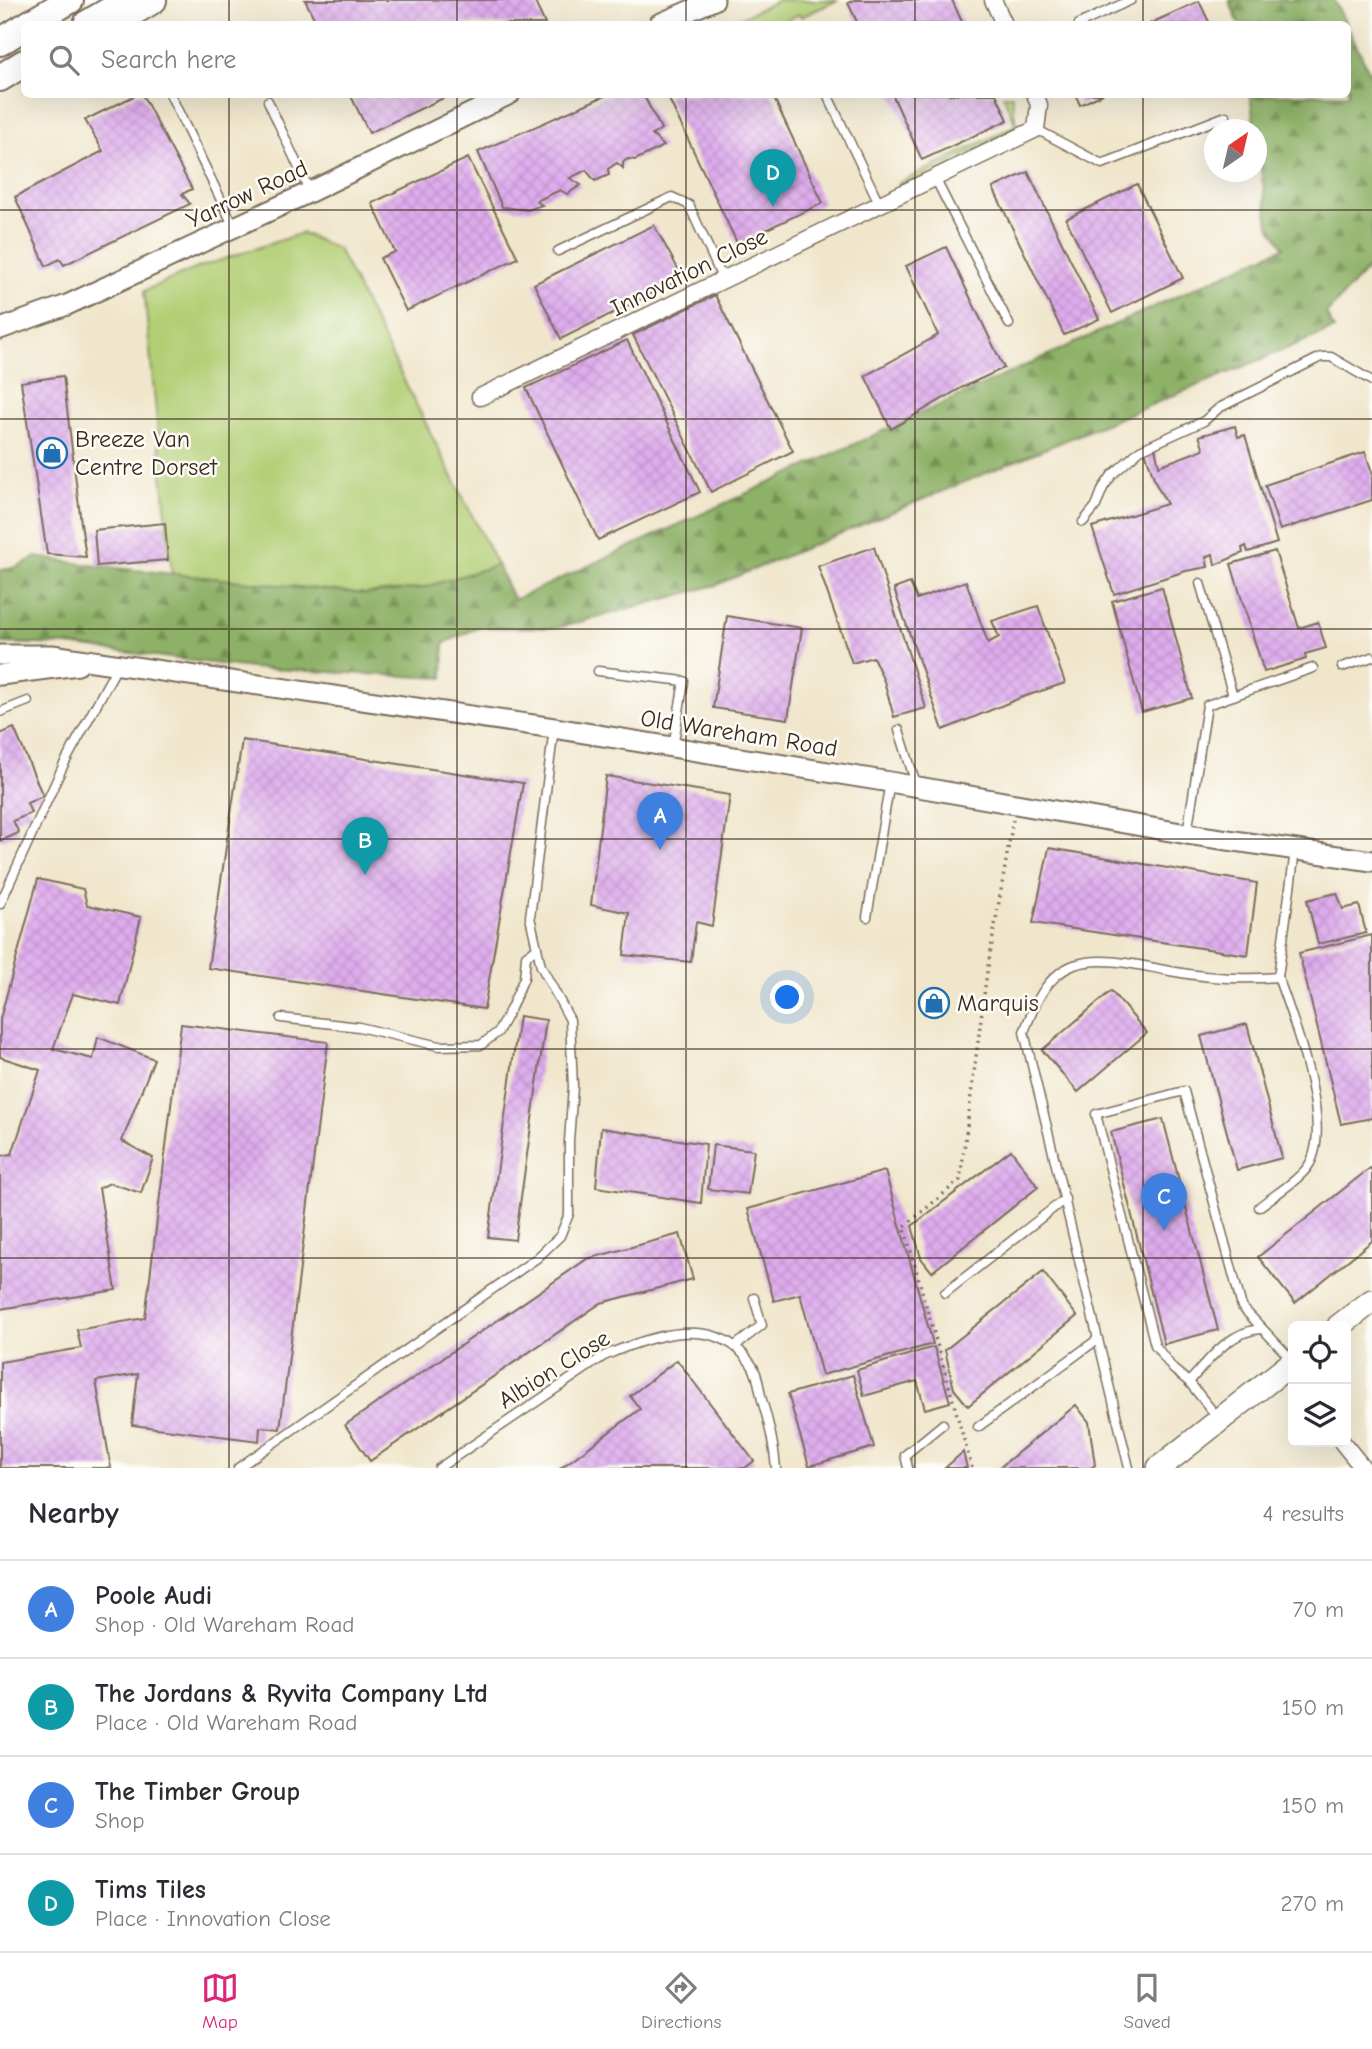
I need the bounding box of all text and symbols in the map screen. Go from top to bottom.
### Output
search box [21,21,1351,98]
icon: search [45,41,83,79]
text: Search here [101,45,236,75]
north arrow [1204,119,1267,182]
pin: D [750,149,796,207]
street label: Yarrow Road [182,154,312,234]
street label: Innovation Close [606,222,772,322]
place label: Breeze Van Centre Dorset [75,425,218,481]
shop icon: Breeze Van Centre Dorset [35,436,69,470]
street label: Old Wareham Road [639,704,839,762]
pin: A [637,792,683,850]
pin: B [342,817,388,875]
your location [770,980,804,1014]
shop icon: Marquis [917,986,951,1020]
place label: Marquis [957,989,1039,1017]
pin: C [1141,1173,1187,1231]
map controls [1288,1321,1351,1447]
button: locate [1288,1321,1351,1384]
street label: Albion Close [493,1324,615,1414]
button: layers [1288,1384,1351,1447]
text: Nearby [28,1496,119,1531]
text: 4 results [1262,1500,1344,1527]
text: Poole Audi [95,1581,212,1611]
text: A [45,1596,57,1623]
text: 70 m [1292,1596,1344,1623]
text: Shop · Old Wareham Road [95,1611,355,1638]
text: The Jordans & Ryvita Company Ltd [95,1679,488,1709]
text: B [44,1694,58,1721]
text: 150 m [1282,1694,1344,1721]
text: Place · Old Wareham Road [95,1709,358,1736]
text: The Timber Group [95,1777,300,1807]
text: C [44,1792,58,1819]
text: 150 m [1282,1792,1344,1819]
text: Shop [95,1807,144,1834]
text: Tims Tiles [95,1875,206,1905]
text: D [44,1890,58,1917]
text: 270 m [1280,1890,1344,1917]
text: Place · Innovation Close [95,1905,331,1932]
tab: Map [201,1969,239,2033]
tab: Directions [641,1969,721,2033]
tab: Saved [1124,1969,1171,2033]

